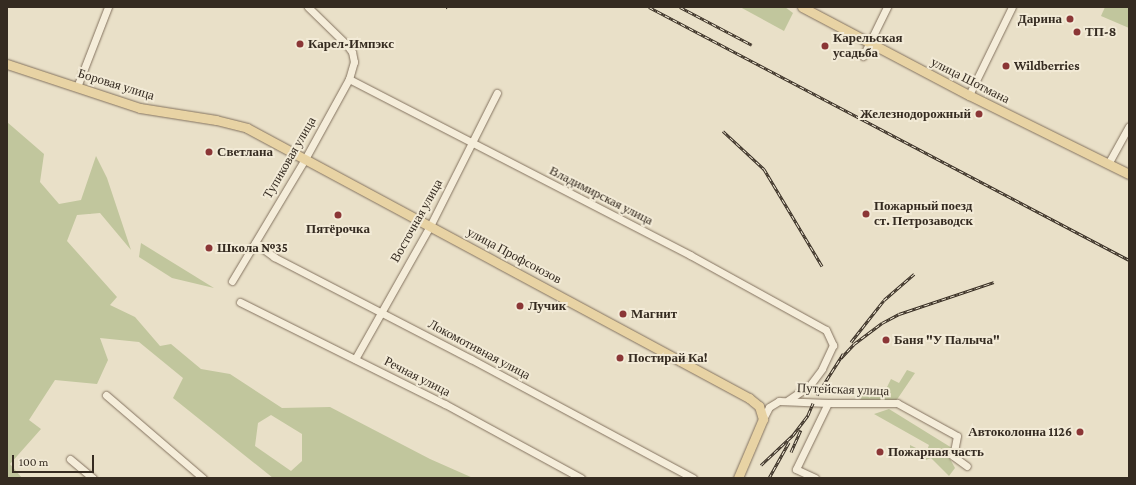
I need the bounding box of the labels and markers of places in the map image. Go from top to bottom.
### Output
place label: Дарина [1018,11,1062,27]
marker: Дарина [1065,14,1075,24]
place label: ТП-8 [1085,24,1116,40]
marker: ТП-8 [1072,27,1082,37]
place label: Карельская усадьба [833,31,903,62]
place label: Карел-Импэкс [308,36,394,52]
marker: Карел-Импэкс [295,39,305,49]
marker: Карельская усадьба [820,41,830,51]
place label: Wildberries [1014,58,1079,74]
marker: Wildberries [1001,61,1011,71]
place label: Железнодорожный [860,106,971,122]
marker: Железнодорожный [974,109,984,119]
place label: Светлана [217,144,273,160]
marker: Светлана [204,147,214,157]
place label: Пожарный поезд ст. Петрозаводск [874,199,973,230]
marker: Пожарный поезд ст. Петрозаводск [861,209,871,219]
marker: Пятёрочка [333,210,343,220]
place label: Пятёрочка [306,221,370,237]
place label: Школа №35 [217,240,288,256]
marker: Школа №35 [204,243,214,253]
place label: Лучик [528,298,566,314]
marker: Лучик [515,301,525,311]
place label: Магнит [631,306,677,322]
marker: Магнит [618,309,628,319]
place label: Баня "У Палыча" [894,332,1000,348]
marker: Баня "У Палыча" [881,335,891,345]
place label: Постирай Ка! [628,350,707,366]
marker: Постирай Ка! [615,353,625,363]
place label: Автоколонна 1126 [968,424,1072,440]
marker: Автоколонна 1126 [1075,427,1085,437]
place label: Пожарная часть [888,444,984,460]
marker: Пожарная часть [875,447,885,457]

